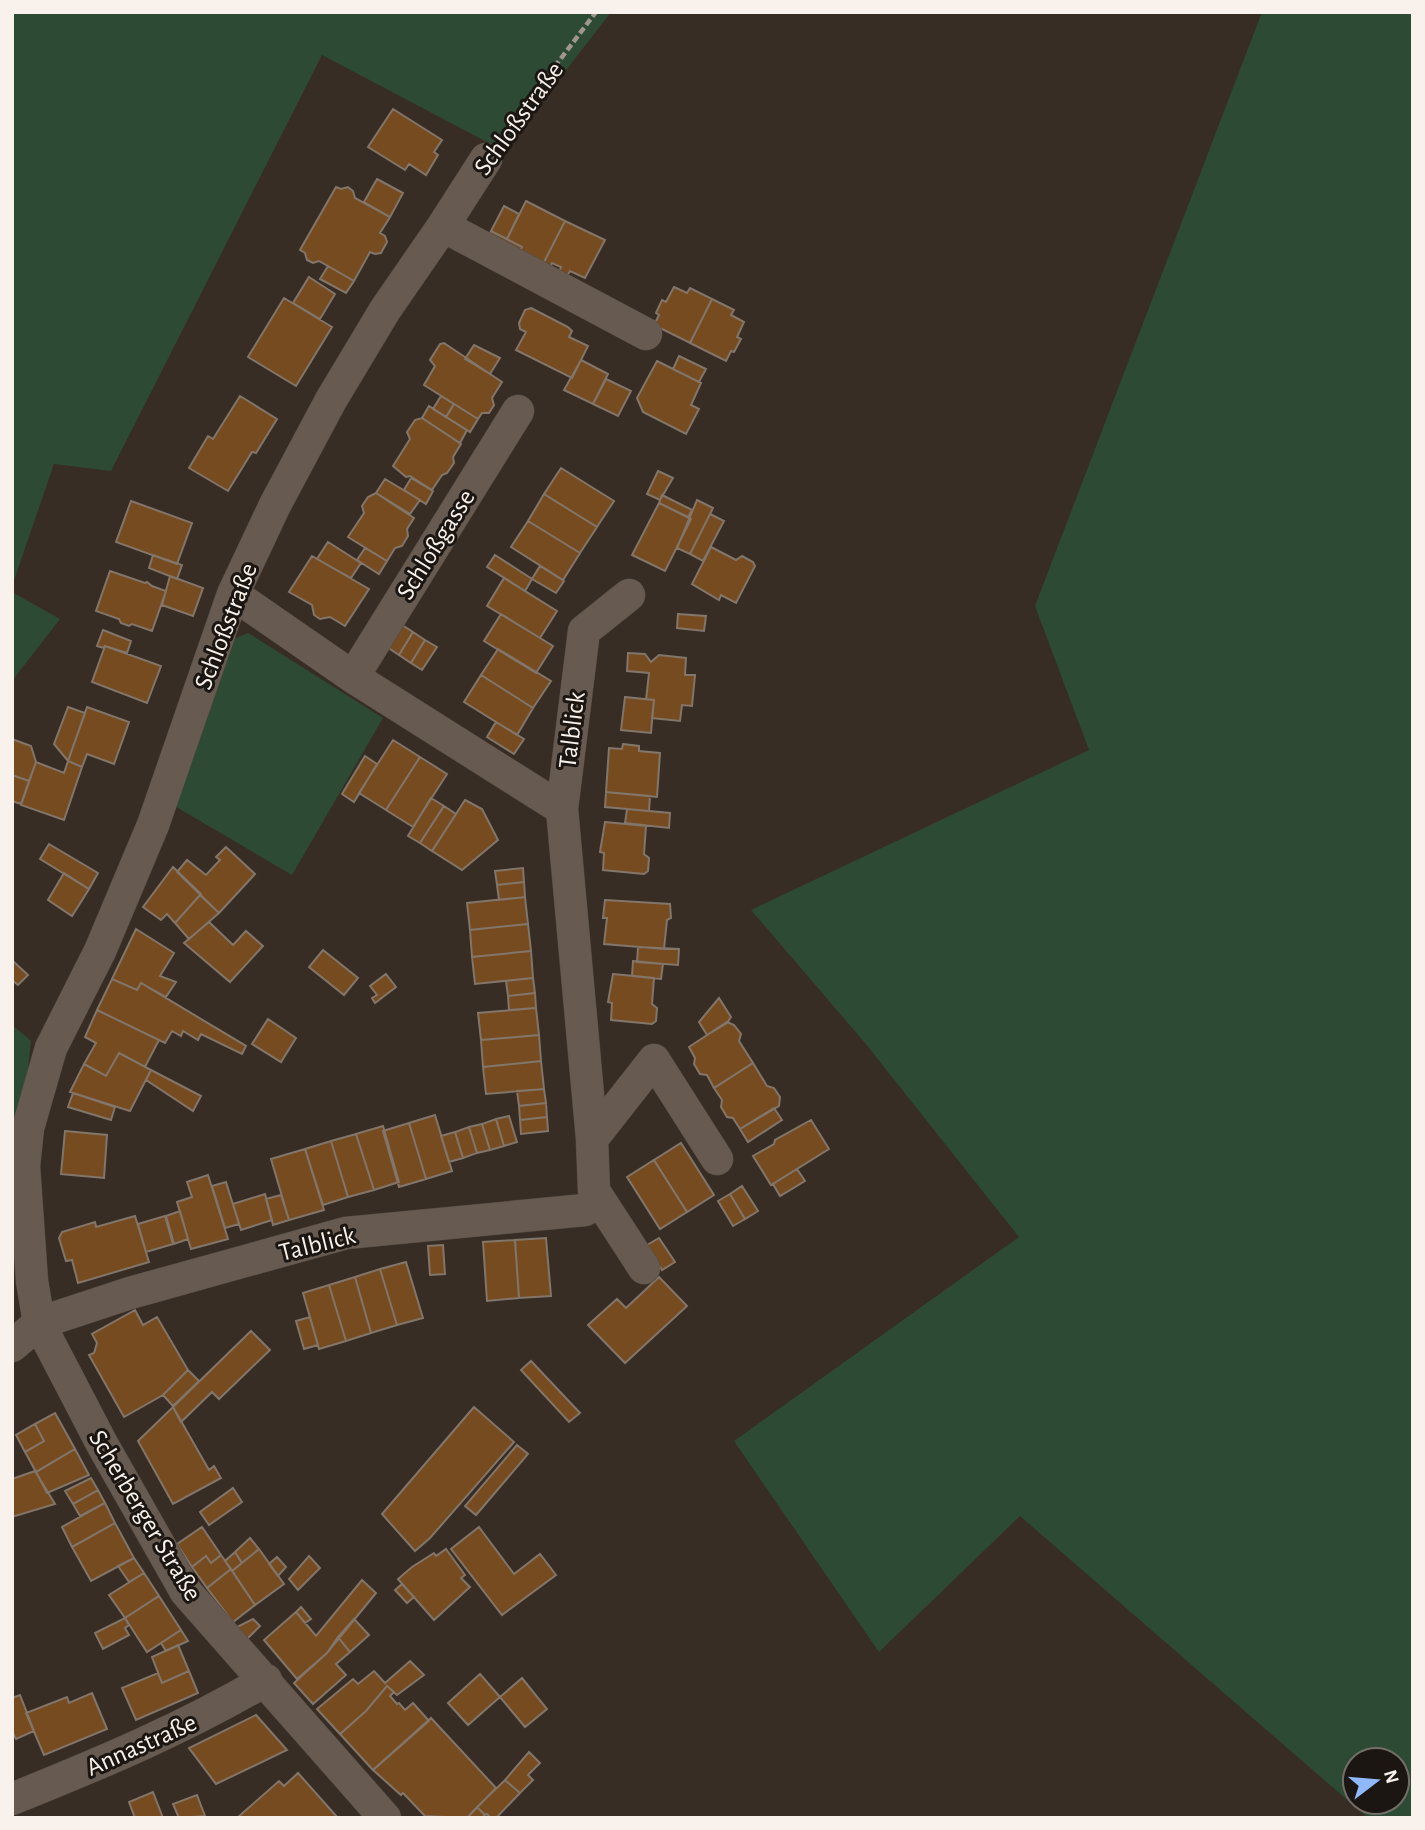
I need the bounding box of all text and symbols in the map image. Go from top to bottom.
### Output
street label: Schloßstraße [469,57,568,180]
street label: Schloßgasse [392,485,480,604]
street label: Schloßstraße [190,560,262,693]
street label: Talblick [554,690,590,770]
street label: Talblick [277,1222,358,1266]
street label: Scherberger Straße [84,1426,206,1605]
street label: Annastraße [82,1709,201,1781]
north arrow [1341,1746,1411,1816]
text: N [1380,1768,1402,1786]

